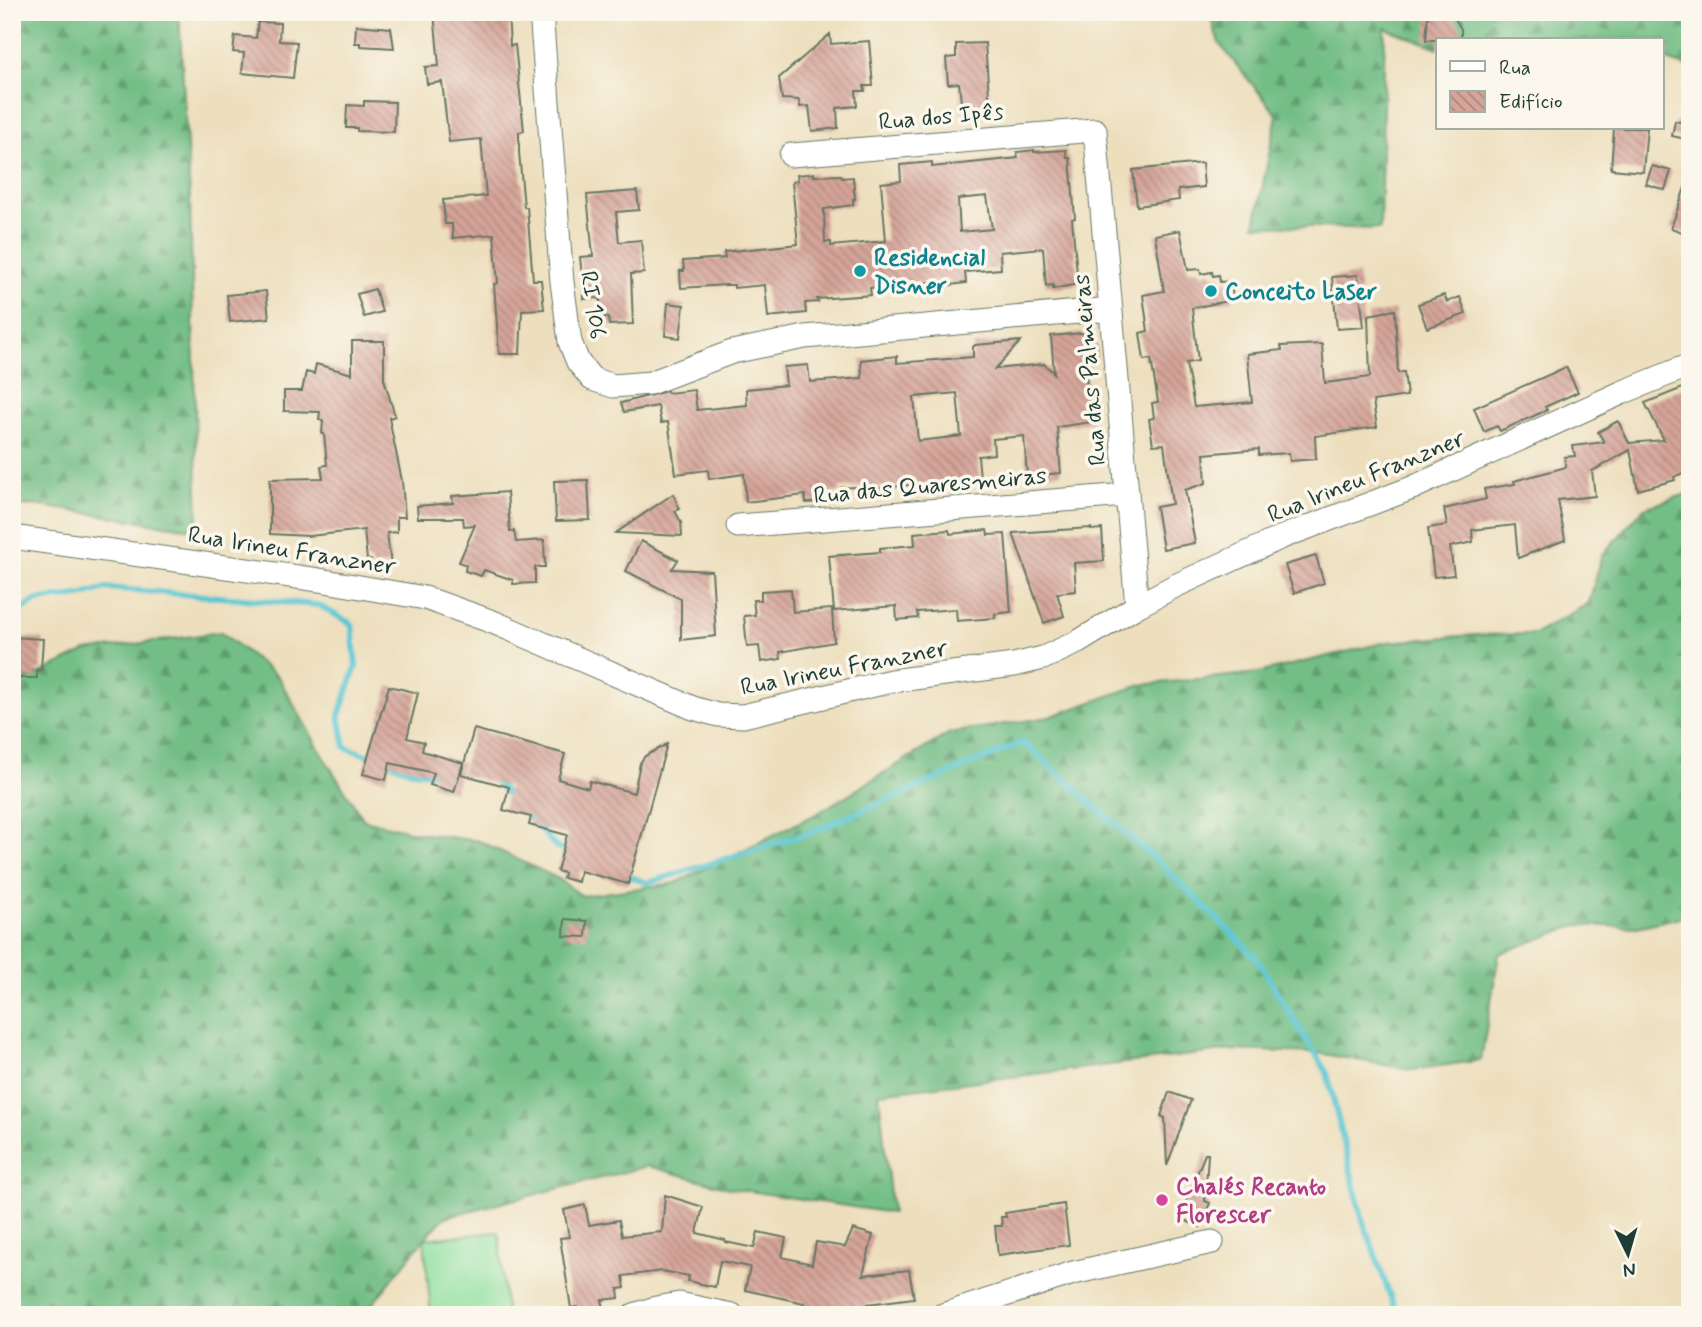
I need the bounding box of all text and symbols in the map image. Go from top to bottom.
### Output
legend [1436,38,1664,130]
text: Rua [1499,54,1531,82]
text: Edifício [1499,88,1563,116]
street label: Rua dos Ipês [877,97,1005,138]
place label: Residencial Disner [874,243,985,302]
marker: Residencial Disner [852,263,868,279]
street label: RI 106 [572,269,613,342]
street label: Rua das Palmeiras [1067,272,1114,467]
place label: Conceito Laser [1225,277,1377,308]
marker: Conceito Laser [1203,283,1219,299]
street label: Rua Irineu Franzner [1263,423,1471,531]
street label: Rua das Quaresmeiras [812,461,1048,512]
street label: Rua Irineu Franzner [185,520,399,583]
street label: Rua Irineu Franzner [738,633,951,704]
place label: Chalés Recanto Florescer [1176,1172,1326,1231]
marker: Chalés Recanto Florescer [1154,1192,1170,1208]
north arrow [1594,1218,1664,1288]
text: N [1622,1256,1637,1282]

